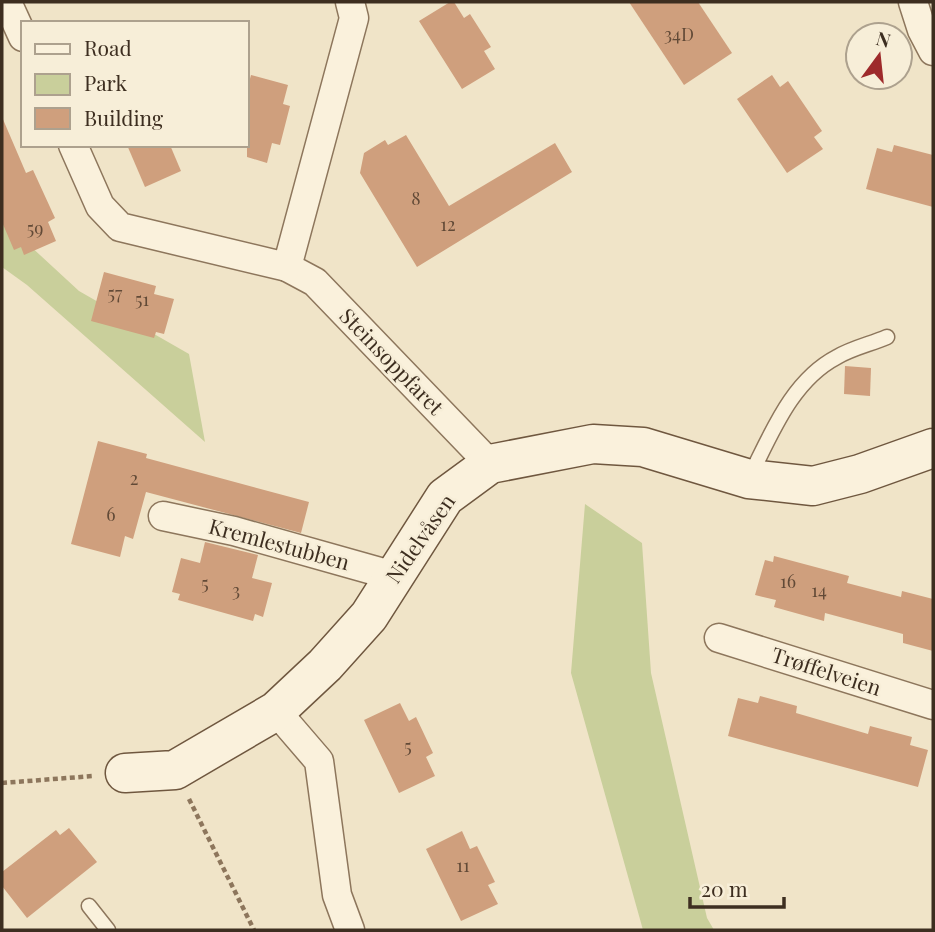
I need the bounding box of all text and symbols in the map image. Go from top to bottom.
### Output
legend [21,21,248,147]
north arrow [844,21,914,91]
house number: 34D [664,22,694,46]
text: N [874,24,894,53]
text: Road [84,33,132,61]
text: Park [84,68,128,96]
text: Building [84,103,163,131]
house number: 8 [411,186,421,210]
house number: 12 [440,212,456,236]
house number: 59 [27,216,43,240]
house number: 57 [108,281,123,305]
house number: 51 [135,287,149,311]
street label: Steinsoppfaret [335,301,451,420]
house number: 2 [130,466,138,490]
street label: Nidelvåsen [378,487,461,588]
house number: 6 [106,502,116,526]
street label: Kremlestubben [206,511,353,575]
house number: 16 [780,569,796,593]
house number: 5 [201,571,209,595]
house number: 3 [232,578,240,602]
house number: 14 [811,578,827,602]
street label: Trøffelveien [768,639,885,701]
house number: 5 [404,734,412,758]
house number: 11 [456,853,470,877]
scale bar [690,866,785,910]
text: 20 m [701,874,748,902]

